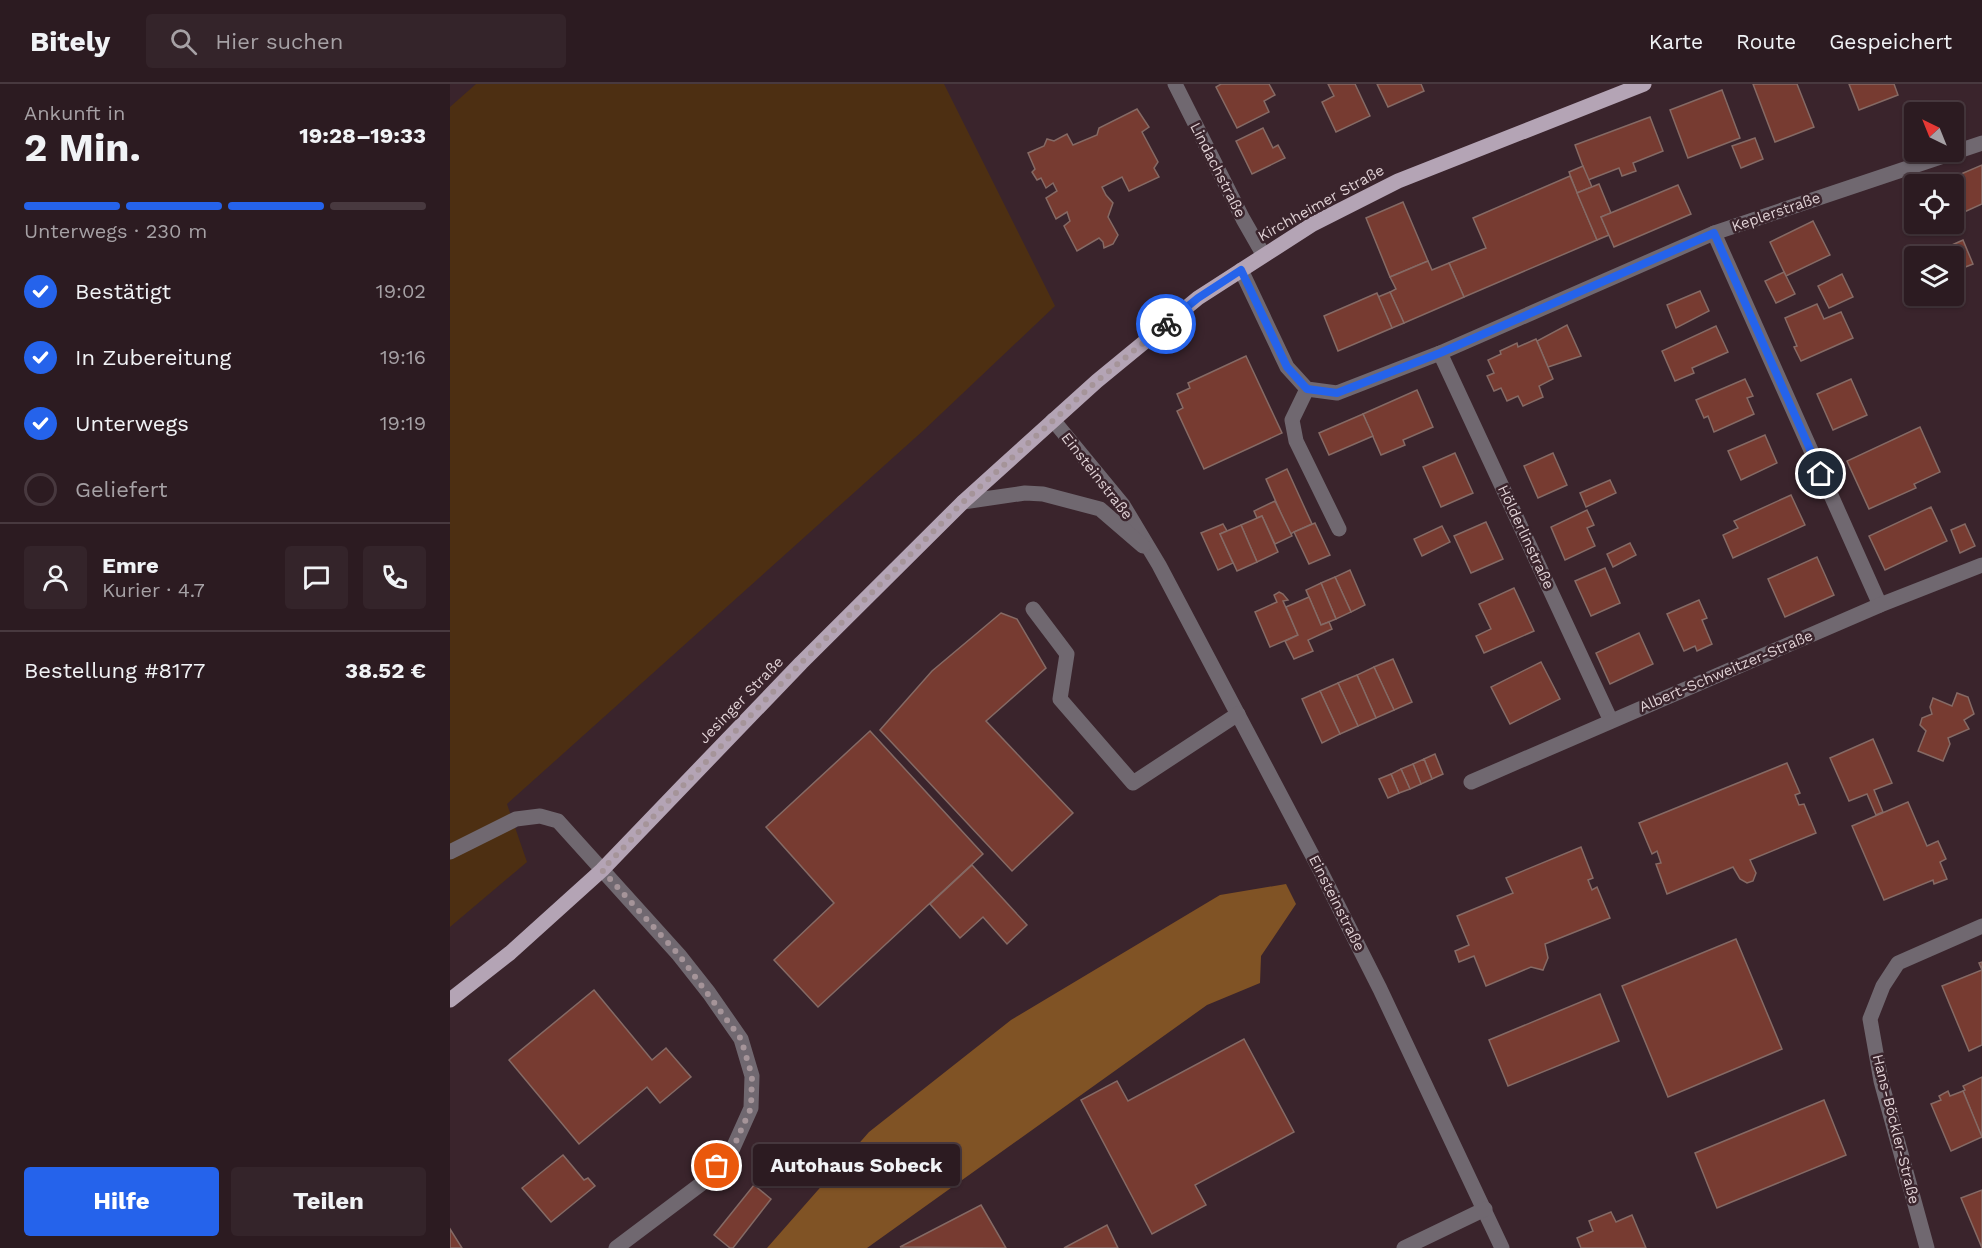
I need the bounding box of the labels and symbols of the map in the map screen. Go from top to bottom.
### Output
north arrow [1904,102,1964,162]
street label: Lindachstraße [1186,119,1250,221]
street label: Kirchheimer Straße [1255,161,1387,245]
street label: Keplerstraße [1729,188,1823,236]
courier [1136,294,1196,354]
street label: Einsteinstraße [1057,429,1137,523]
pin [1795,448,1846,499]
street label: Hölderlinstraße [1494,482,1558,592]
street label: Albert-Schweitzer-Straße [1636,626,1816,716]
street label: Jesinger Straße [695,653,787,747]
street label: Einsteinstraße [1305,852,1369,954]
street label: Hans-Böckler-Straße [1869,1052,1923,1206]
pin [691,1140,742,1191]
callout: Autohaus Sobeck [753,1145,960,1187]

